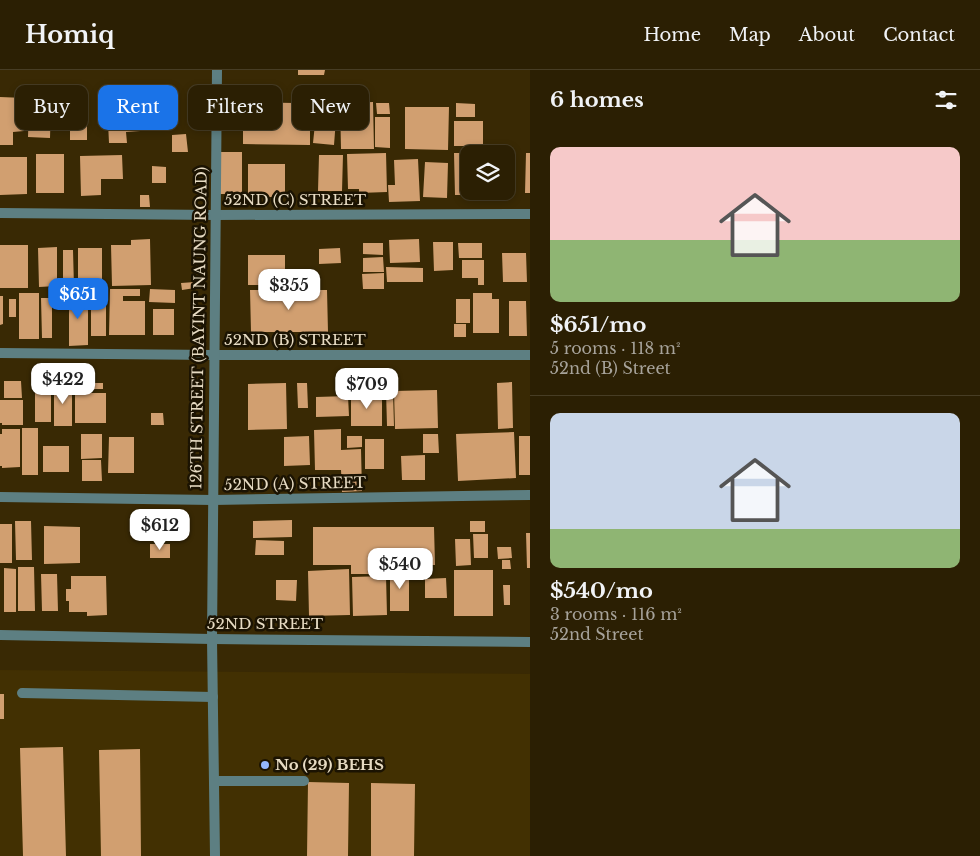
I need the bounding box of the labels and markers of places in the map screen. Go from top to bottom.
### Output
pin: $355 [259,268,319,311]
pin: $651 [48,278,108,320]
pin: $422 [33,362,93,405]
pin: $709 [337,368,397,410]
pin: $612 [130,508,190,551]
pin: $540 [370,548,430,590]
place label: No (29) BEHS [275,755,384,774]
marker: No (29) BEHS [259,759,271,771]

